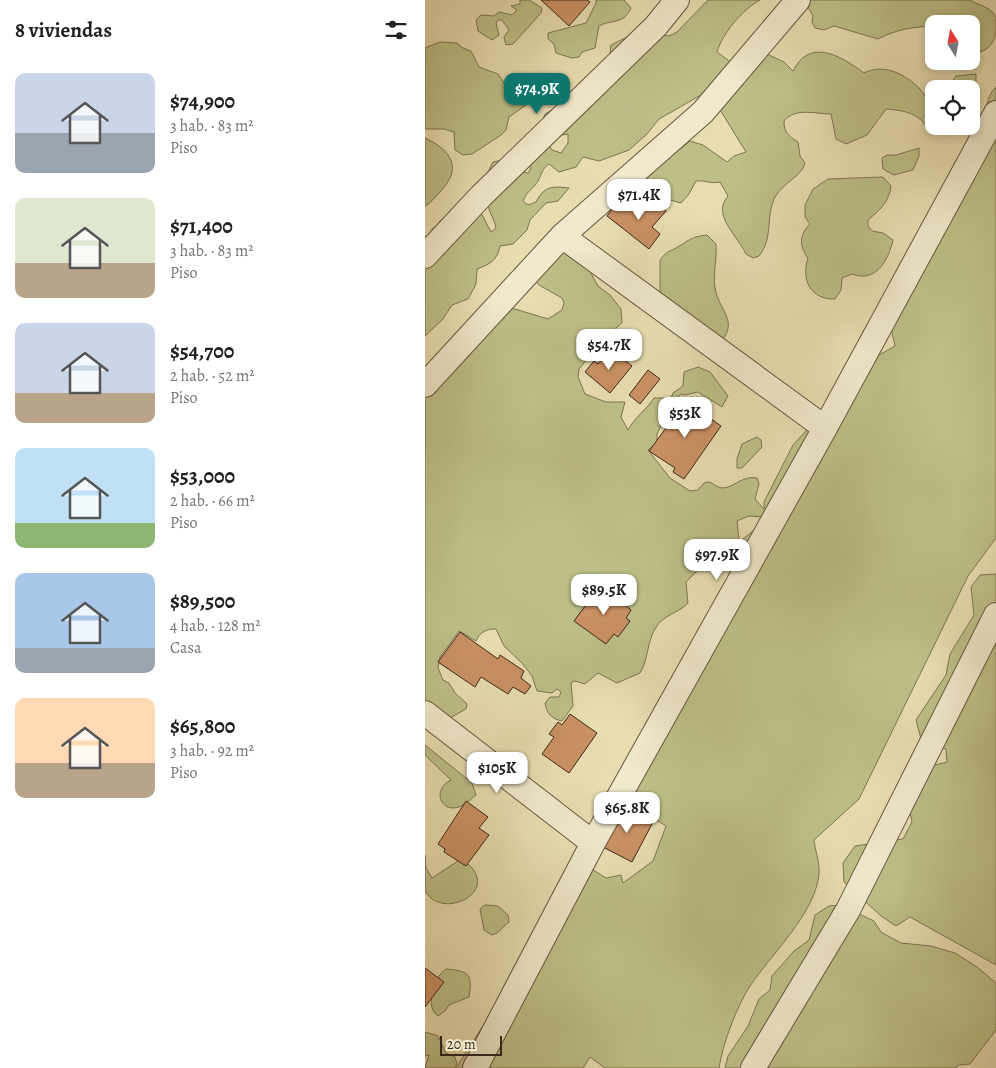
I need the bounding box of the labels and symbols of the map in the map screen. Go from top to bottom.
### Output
north arrow [925,15,980,70]
pin: $74.9K [496,72,578,115]
pin: $71.4K [598,178,680,221]
pin: $54.7K [568,328,650,371]
pin: $53K [655,396,715,439]
pin: $97.9K [676,538,758,581]
pin: $89.5K [563,574,645,616]
pin: $105K [462,752,532,794]
pin: $65.8K [586,792,668,834]
scale bar [440,1033,503,1056]

